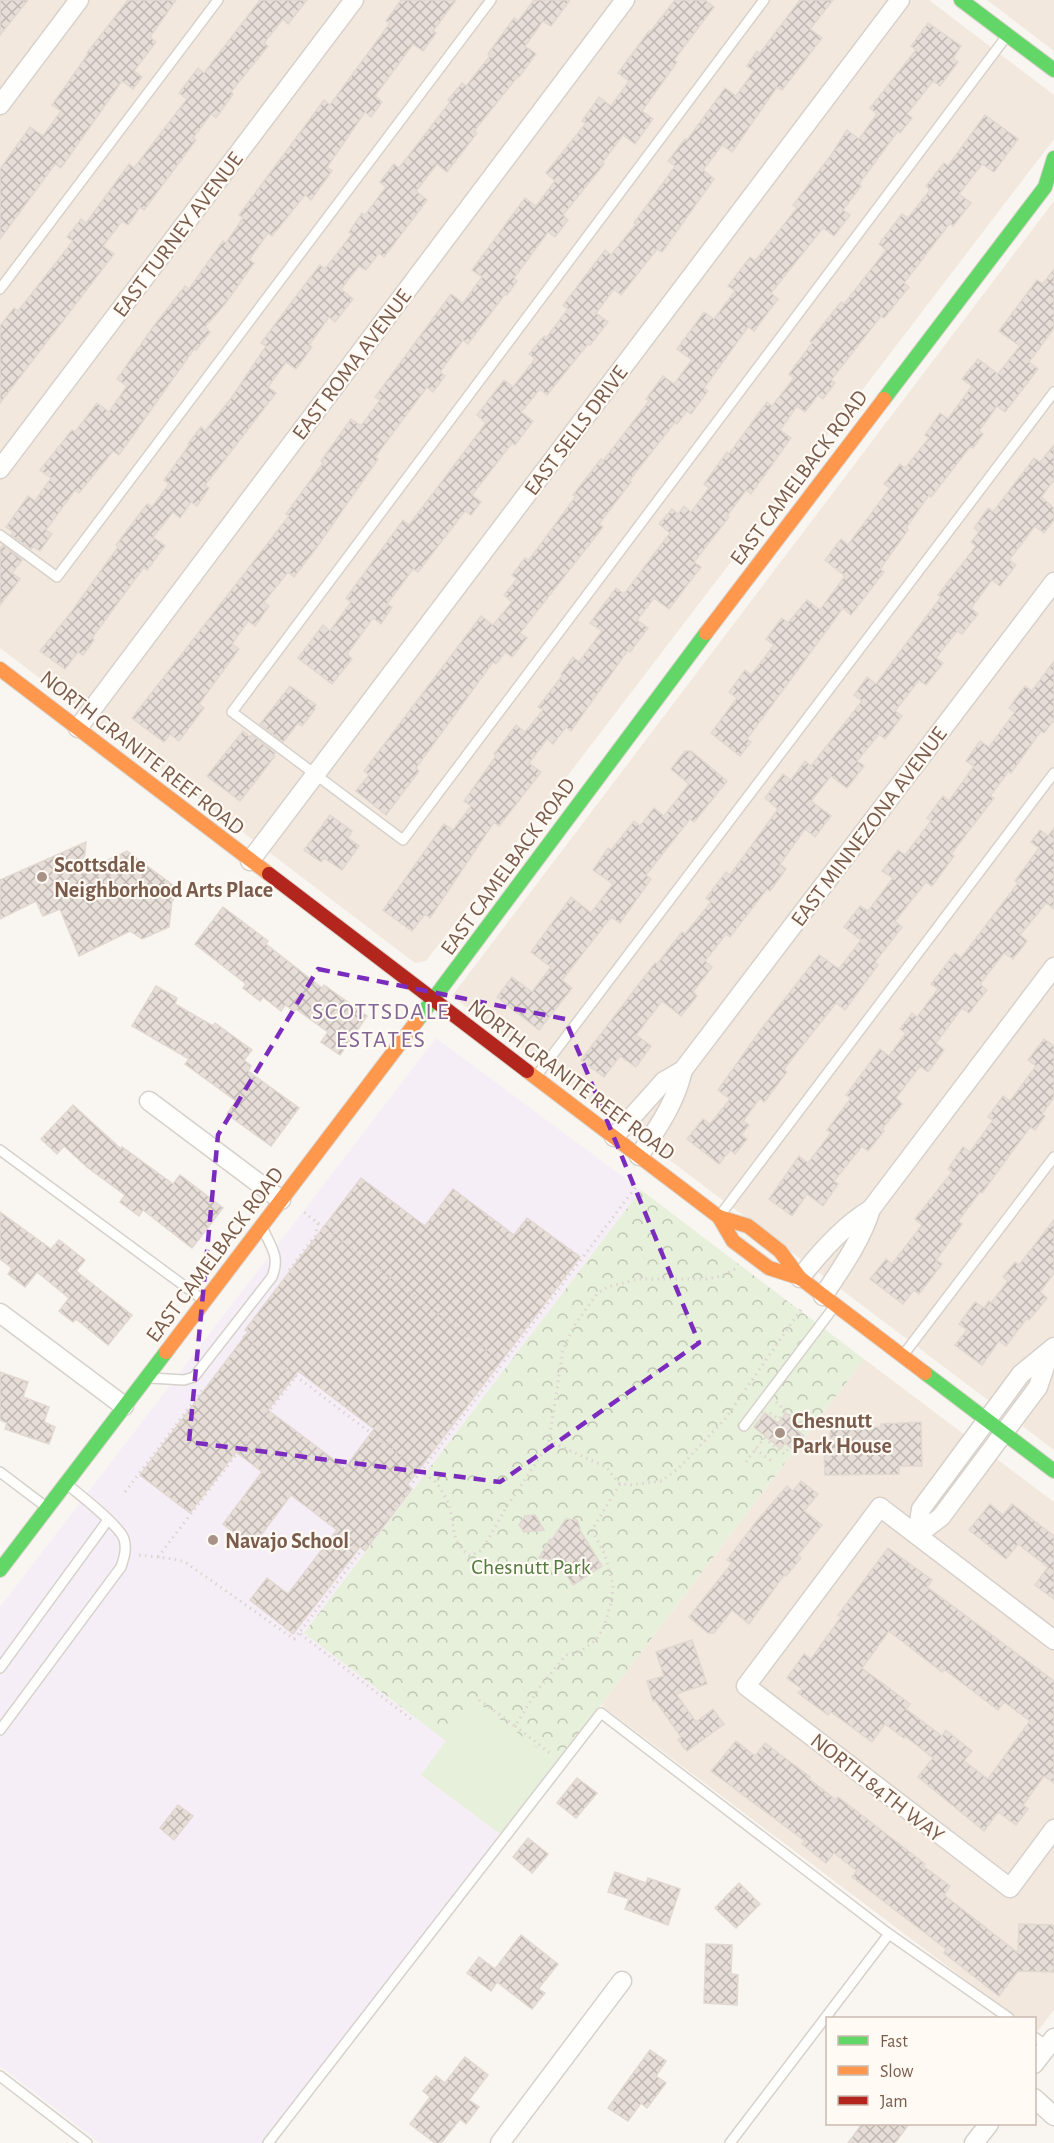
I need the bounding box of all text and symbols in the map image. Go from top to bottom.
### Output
street label: EAST TURNEY AVENUE [109,148,247,321]
street label: EAST ROMA AVENUE [288,285,416,444]
street label: EAST SELLS DRIVE [520,361,632,500]
street label: EAST CAMELBACK ROAD [726,386,872,569]
street label: NORTH GRANITE REEF ROAD [36,666,249,839]
street label: EAST MINNEZONA AVENUE [787,723,951,930]
street label: EAST CAMELBACK ROAD [436,774,579,959]
place label: Scottsdale Neighborhood Arts Place [54,854,273,901]
marker: Scottsdale Neighborhood Arts Place [35,870,49,884]
street label: NORTH GRANITE REEF ROAD [464,995,679,1165]
district label: SCOTTSDALE ESTATES [312,1000,450,1052]
street label: EAST CAMELBACK ROAD [142,1163,288,1346]
place label: Chesnutt Park House [792,1410,892,1457]
marker: Chesnutt Park House [773,1426,787,1440]
place label: Navajo School [225,1530,349,1553]
marker: Navajo School [206,1533,220,1547]
park label: Chesnutt Park [471,1556,591,1578]
street label: NORTH 84TH WAY [807,1729,948,1847]
legend [826,2017,1036,2125]
text: Fast [880,2033,908,2051]
text: Slow [880,2063,913,2081]
text: Jam [880,2093,908,2111]

